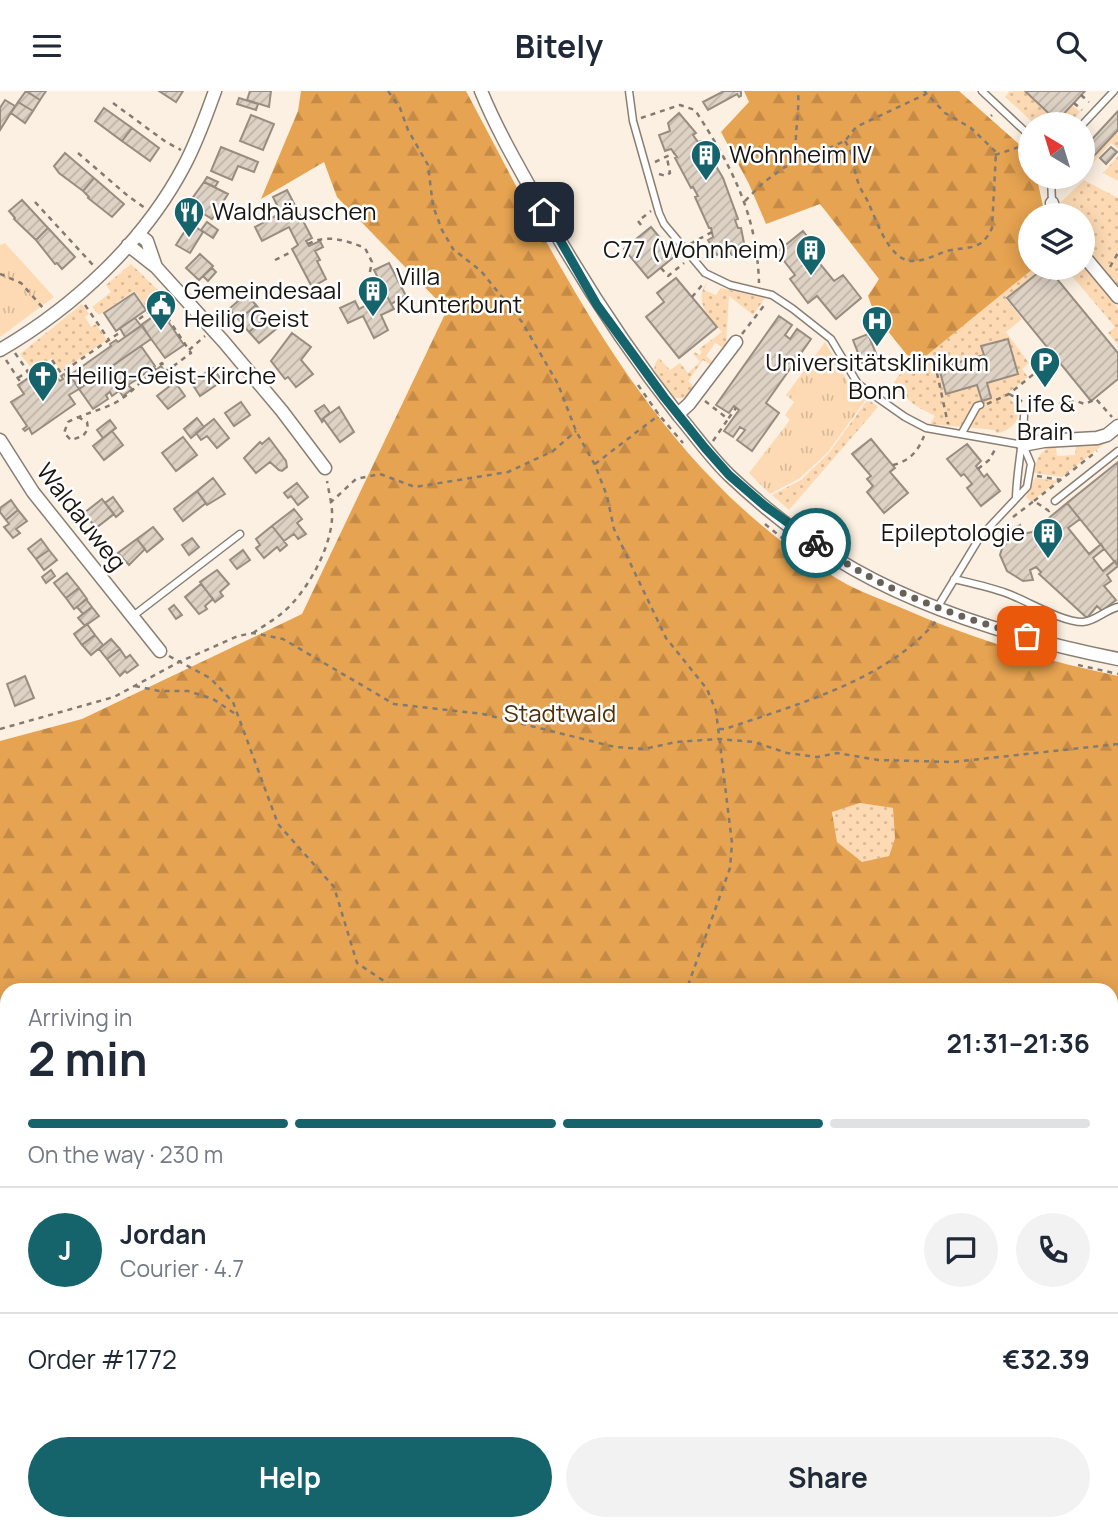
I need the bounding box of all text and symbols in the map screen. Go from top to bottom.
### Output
text: Bitely [515,24,603,68]
icon: menu [28,27,66,65]
icon: search [1052,27,1090,65]
north arrow [1018,112,1096,189]
map controls [1018,112,1095,280]
place label: Wohnheim IV [729,137,872,170]
building icon: Wohnheim IV [689,138,723,182]
pin [514,182,574,242]
icon: home [525,193,563,231]
place label: Waldhäuschen [212,194,376,227]
restaurant icon: Waldhäuschen [172,195,206,239]
button: layers [1018,203,1095,280]
place label: C77 (Wohnheim) [603,232,788,265]
building icon: C77 (Wohnheim) [794,233,828,277]
place label: Villa Kunterbunt [396,259,522,320]
place label: Gemeindesaal Heilig Geist [184,273,342,334]
building icon: Villa Kunterbunt [356,274,390,318]
public building icon: Gemeindesaal Heilig Geist [144,288,178,332]
hospital icon: Universitätsklinikum Bonn [860,304,894,348]
place label: Universitätsklinikum Bonn [765,345,989,406]
parking icon: Life & Brain [1028,345,1062,389]
place label: Heilig-Geist-Kirche [66,358,276,391]
church icon: Heilig-Geist-Kirche [26,359,60,403]
place label: Life & Brain [1015,386,1076,447]
street label: Waldauweg [30,455,135,577]
courier [781,508,851,578]
place label: Epileptologie [881,515,1025,548]
building icon: Epileptologie [1031,516,1065,560]
icon: bike [797,524,835,562]
pin [997,606,1057,666]
icon: bag [1008,617,1046,655]
park label: Stadtwald [504,696,616,729]
text: Arriving in [28,1001,133,1033]
text: 21:31–21:36 [947,1025,1090,1061]
text: 2 min [28,1027,148,1090]
text: On the way · 230 m [28,1138,223,1170]
button: chat [924,1213,998,1287]
button: phone [1016,1213,1090,1287]
text: Jordan [120,1216,206,1252]
text: J [58,1232,72,1268]
text: Courier · 4.7 [120,1252,244,1284]
text: Order #1772 [28,1341,177,1377]
text: €32.39 [1002,1341,1090,1377]
button: Help [28,1437,552,1517]
button: Share [566,1437,1090,1517]

